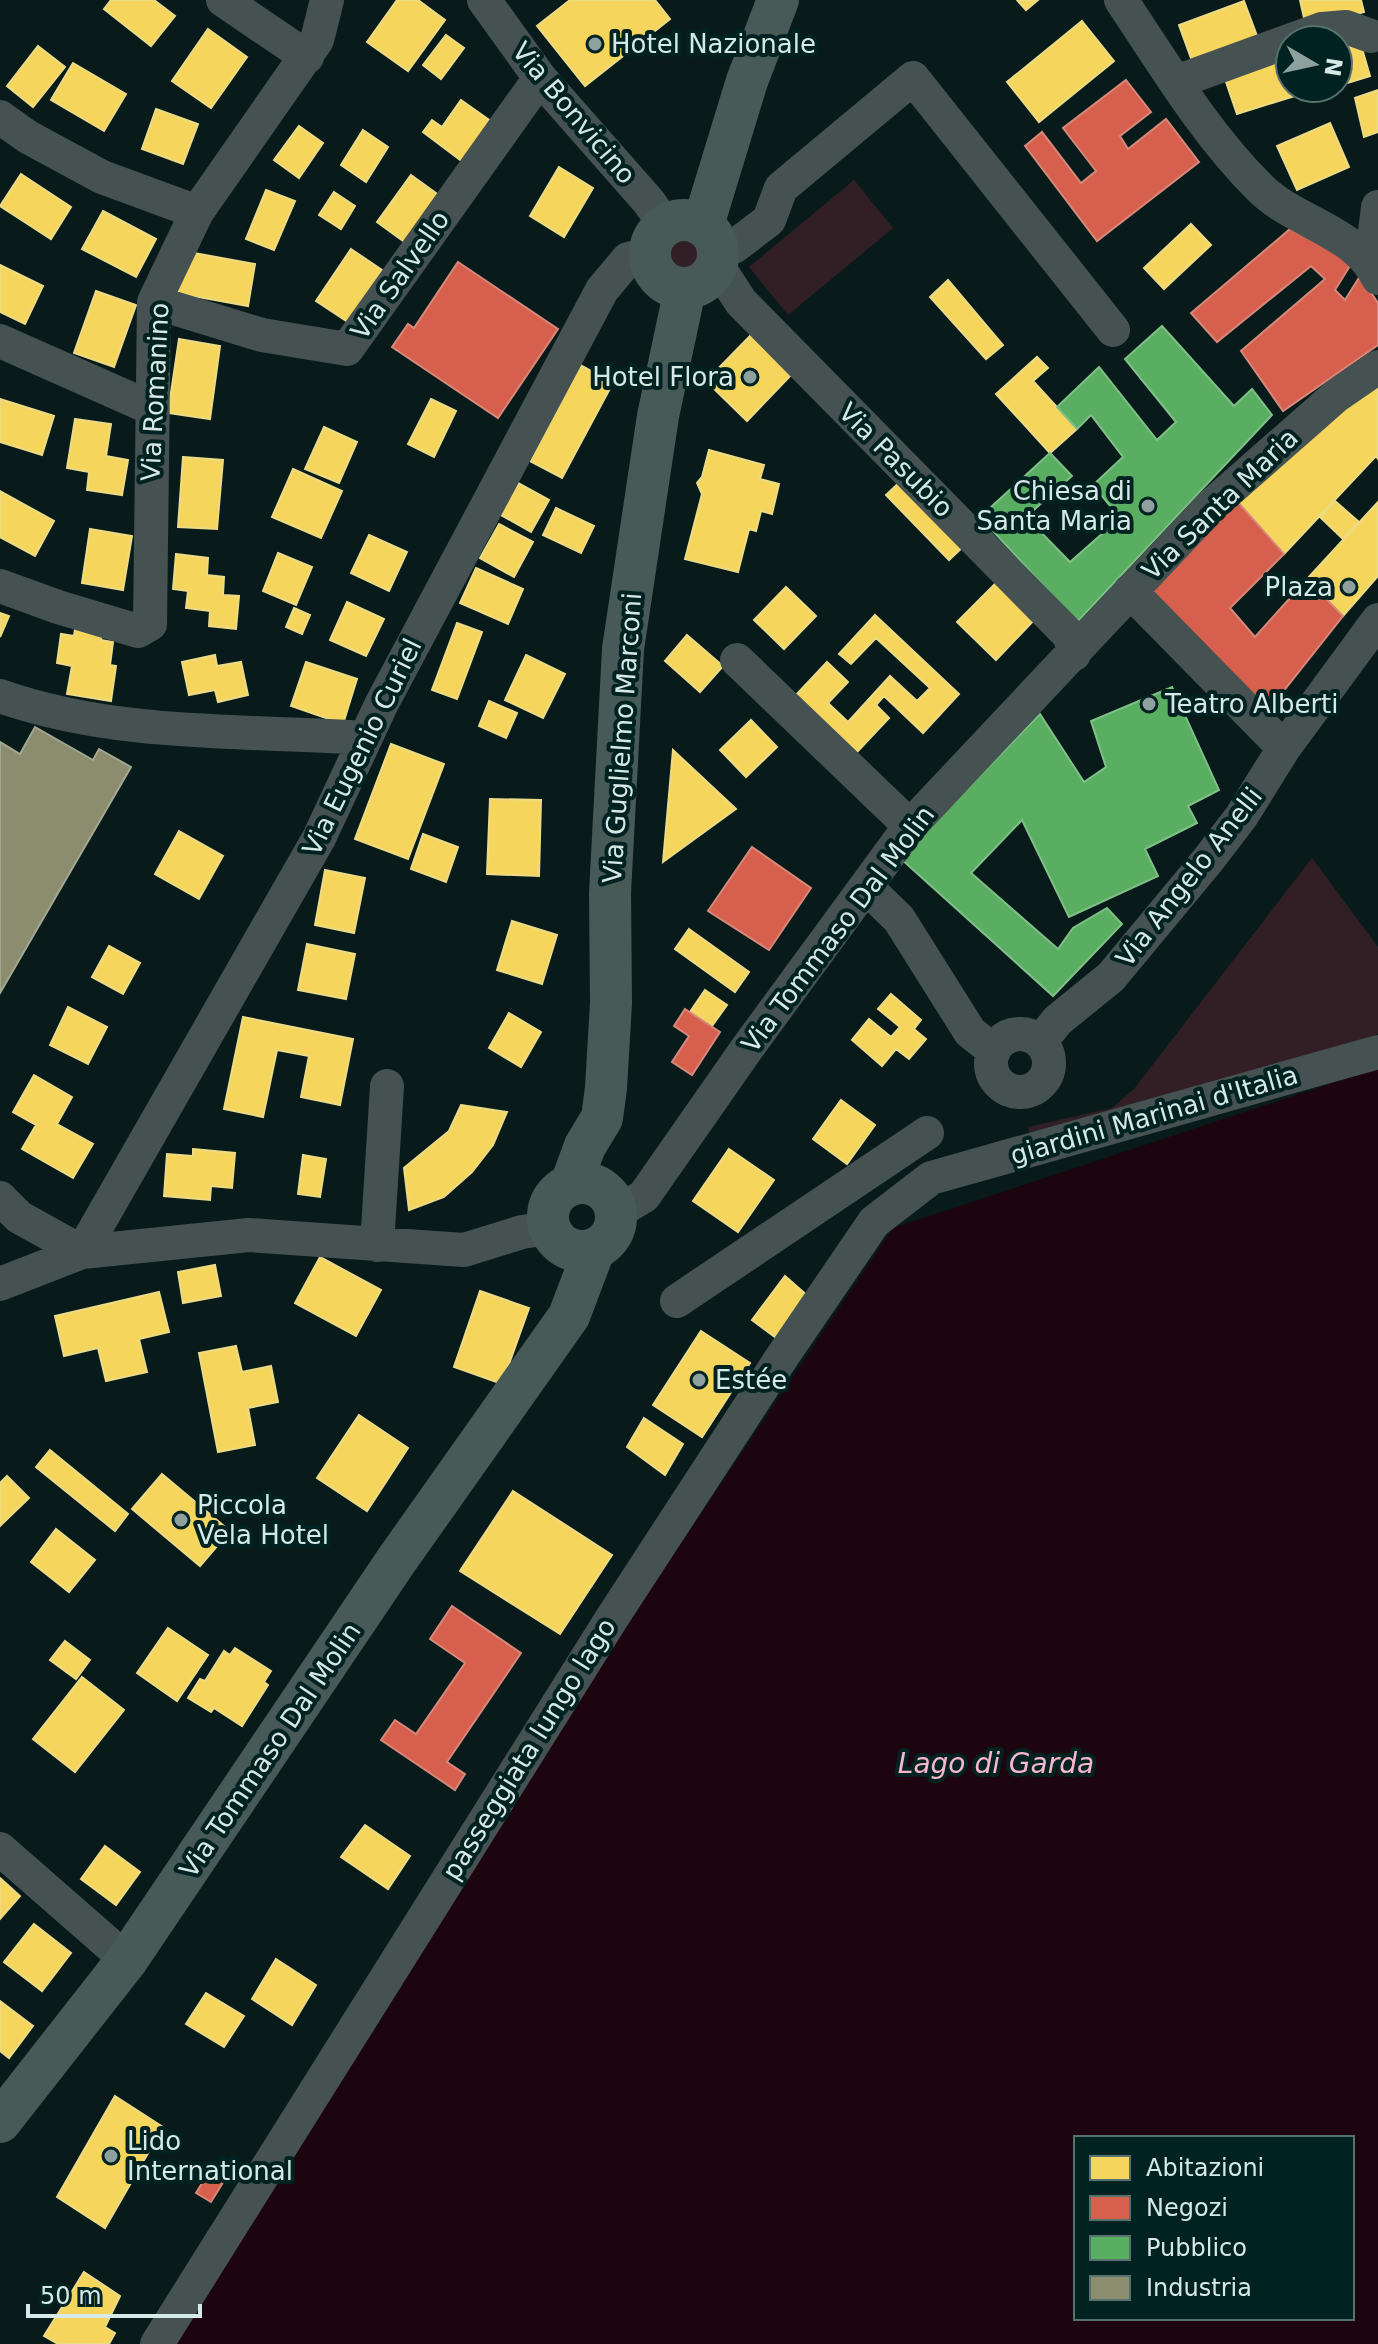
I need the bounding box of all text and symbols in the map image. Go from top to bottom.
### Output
north arrow [1274,24,1354,104]
place label: Hotel Nazionale [611,29,816,59]
marker: Hotel Nazionale [586,35,604,53]
street label: Via Bonvicino [506,36,642,190]
text: N [1319,56,1347,78]
street label: Via Salvello [345,205,455,345]
street label: Via Romanino [135,302,175,482]
place label: Hotel Flora [592,362,734,392]
marker: Hotel Flora [741,368,759,386]
street label: Via Pasubio [833,397,959,523]
street label: Via Santa Maria [1136,422,1304,586]
place label: Chiesa di Santa Maria [976,476,1132,536]
marker: Chiesa di Santa Maria [1139,497,1157,515]
place label: Plaza [1265,572,1333,602]
marker: Plaza [1340,578,1358,596]
street label: Via Guglielmo Marconi [597,592,647,884]
street label: Via Eugenio Curiel [296,634,428,860]
place label: Teatro Alberti [1164,689,1339,719]
marker: Teatro Alberti [1140,695,1158,713]
street label: Via Angelo Anelli [1110,782,1268,972]
street label: Via Tommaso Dal Molin [735,800,941,1058]
street label: giardini Marinai d'Italia [1007,1060,1301,1170]
place label: Estée [715,1365,787,1395]
marker: Estée [690,1371,708,1389]
place label: Piccola Vela Hotel [197,1490,329,1550]
marker: Piccola Vela Hotel [172,1511,190,1529]
street label: passeggiata lungo lago [436,1613,622,1885]
street label: Via Tommaso Dal Molin [173,1617,367,1883]
water label: Lago di Garda [898,1747,1094,1780]
place label: Lido International [127,2126,293,2186]
legend [1074,2136,1354,2320]
marker: Lido International [102,2147,120,2165]
text: Abitazioni [1146,2154,1264,2182]
text: Negozi [1146,2194,1228,2222]
text: Pubblico [1146,2234,1247,2262]
scale bar [28,2268,200,2318]
text: Industria [1146,2274,1252,2302]
text: 50 m [40,2282,102,2310]

